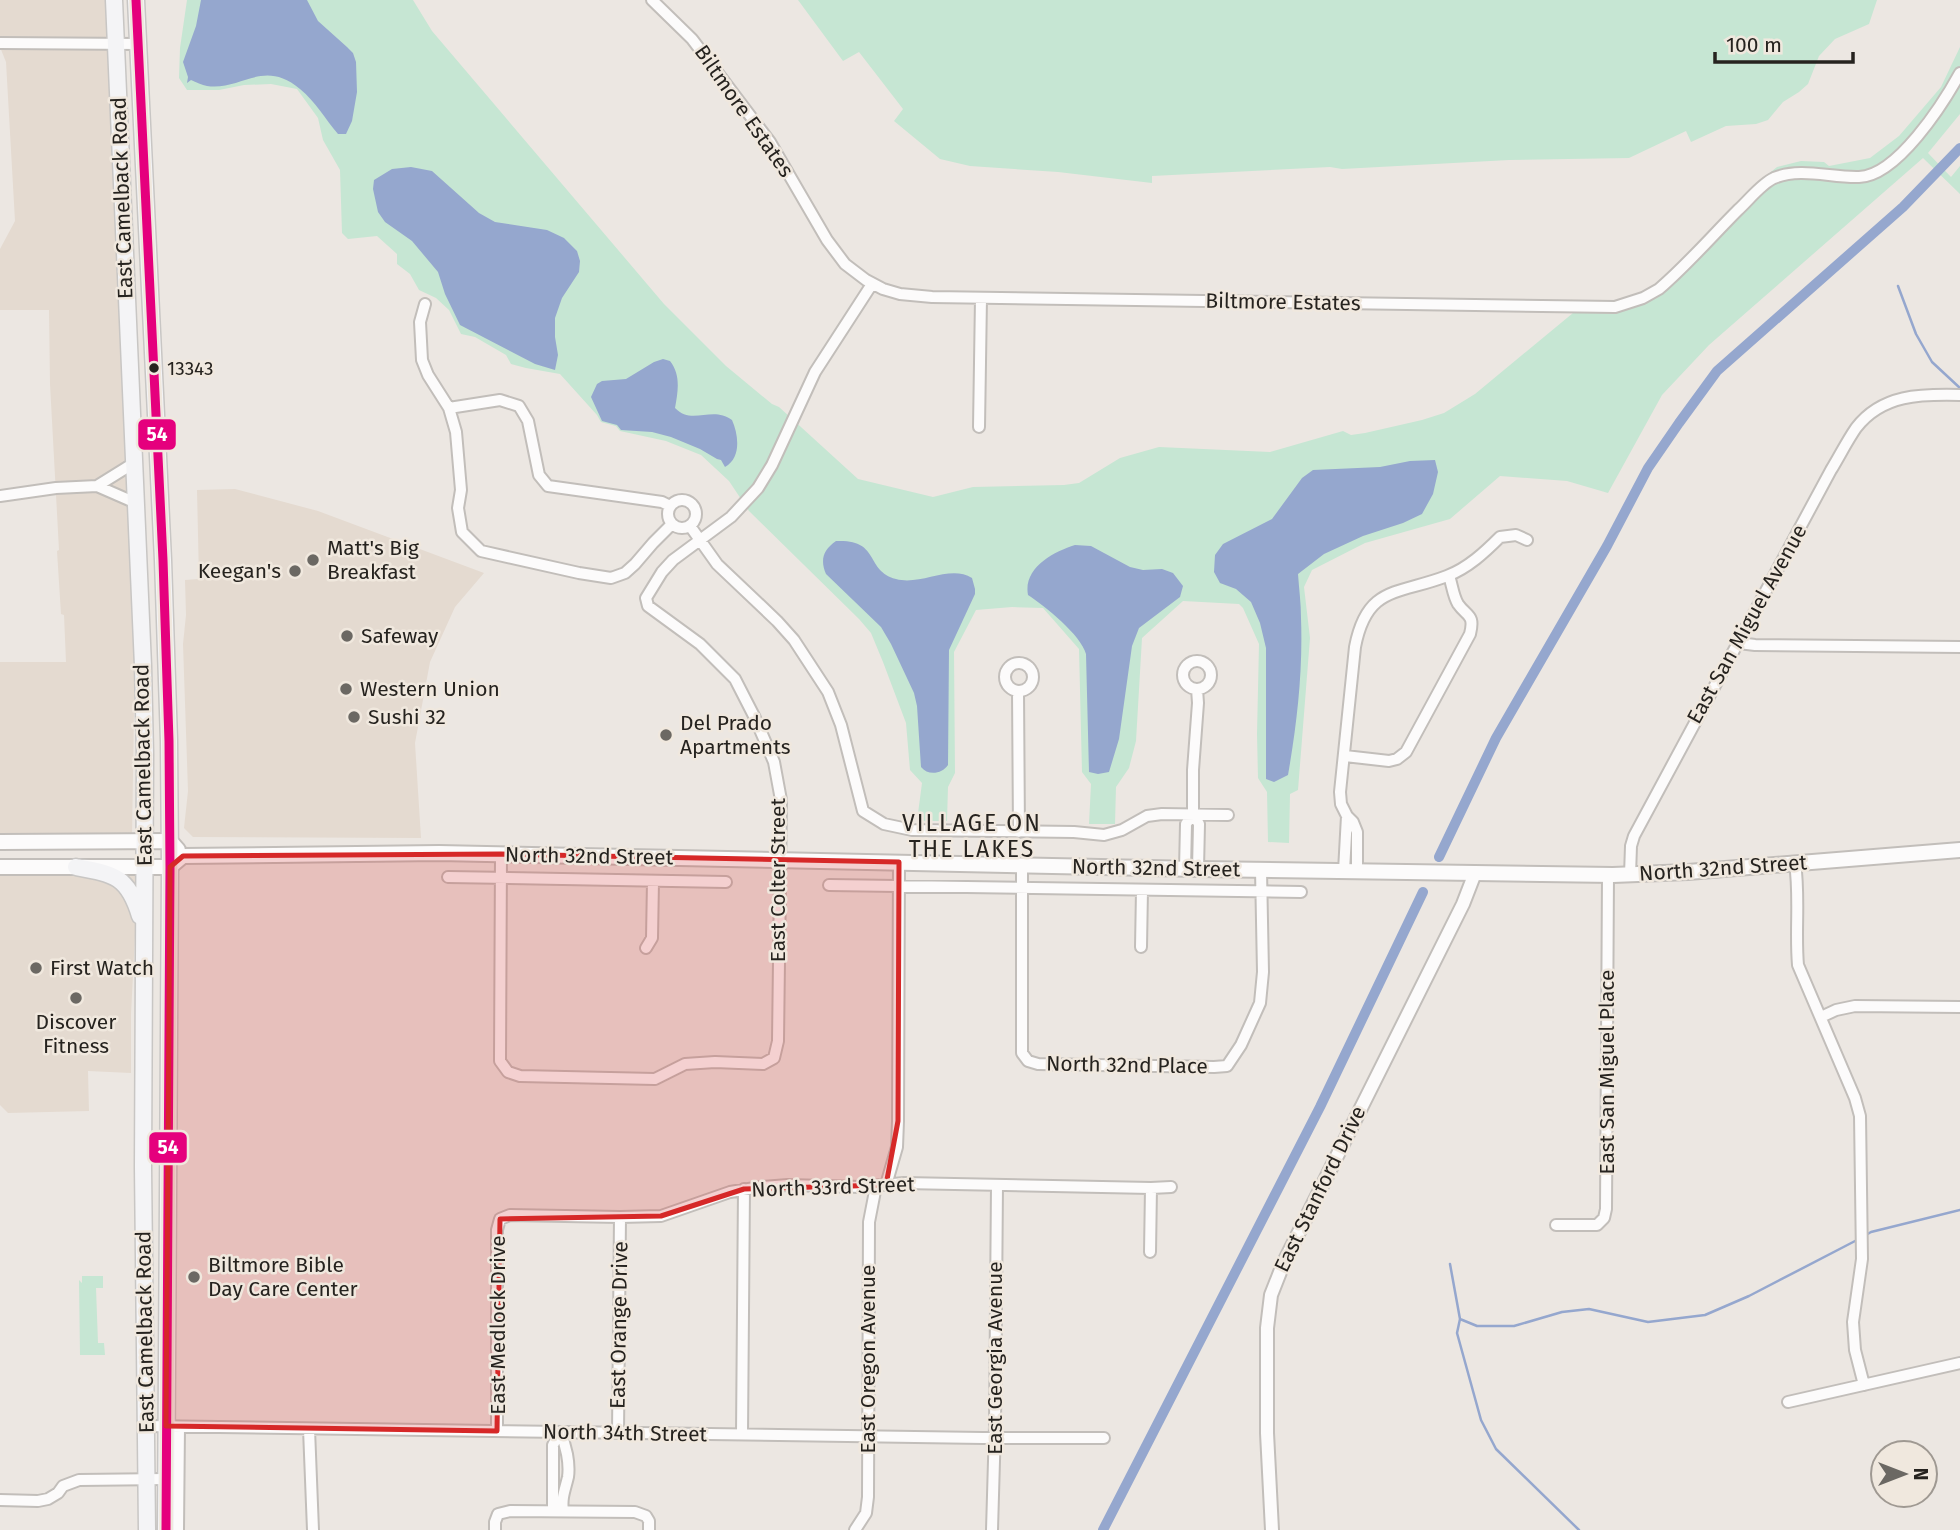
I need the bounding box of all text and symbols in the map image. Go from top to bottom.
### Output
scale bar [1715,21,1853,65]
text: 100 m [1726,32,1782,58]
street label: Biltmore Estates [689,40,799,182]
street label: East Camelback Road [105,97,139,299]
street label: Biltmore Estates [1205,288,1361,316]
place label: 13343 [167,357,213,380]
marker: 13343 [147,361,161,375]
line badge: 54 [137,418,177,451]
text: 54 [147,423,168,446]
street label: East San Miguel Avenue [1681,520,1813,728]
place label: Matt's Big Breakfast [327,535,419,585]
marker: Matt's Big Breakfast [305,552,321,568]
place label: Keegan's [198,558,281,584]
marker: Keegan's [287,563,303,579]
place label: Safeway [361,623,439,649]
marker: Safeway [339,628,355,644]
street label: East Camelback Road [128,664,158,866]
place label: Western Union [360,676,500,702]
marker: Western Union [338,681,354,697]
place label: Sushi 32 [368,704,446,730]
marker: Sushi 32 [346,709,362,725]
place label: Del Prado Apartments [680,710,791,760]
marker: Del Prado Apartments [658,727,674,743]
street label: East Colter Street [765,797,791,962]
district label: VILLAGE ON THE LAKES [902,809,1042,863]
street label: North 32nd Street [505,842,674,870]
street label: North 32nd Street [1638,849,1808,887]
street label: North 32nd Street [1072,854,1241,882]
place label: First Watch [50,955,154,981]
marker: First Watch [28,960,44,976]
street label: East San Miguel Place [1594,970,1620,1174]
marker: Discover Fitness [68,990,84,1006]
place label: Discover Fitness [36,1009,116,1059]
street label: North 32nd Place [1046,1051,1208,1079]
street label: East Stanford Drive [1268,1102,1372,1276]
line badge: 54 [148,1131,188,1164]
text: 54 [158,1136,179,1159]
street label: North 33rd Street [751,1171,916,1203]
street label: East Camelback Road [130,1231,160,1433]
street label: East Medlock Drive [485,1235,511,1415]
street label: East Orange Drive [605,1241,633,1409]
place label: Biltmore Bible Day Care Center [208,1252,358,1302]
street label: East Georgia Avenue [982,1261,1008,1455]
street label: East Oregon Avenue [855,1264,881,1454]
marker: Biltmore Bible Day Care Center [186,1269,202,1285]
street label: North 34th Street [543,1419,708,1447]
north arrow [1869,1439,1939,1509]
text: N [1909,1468,1932,1480]

